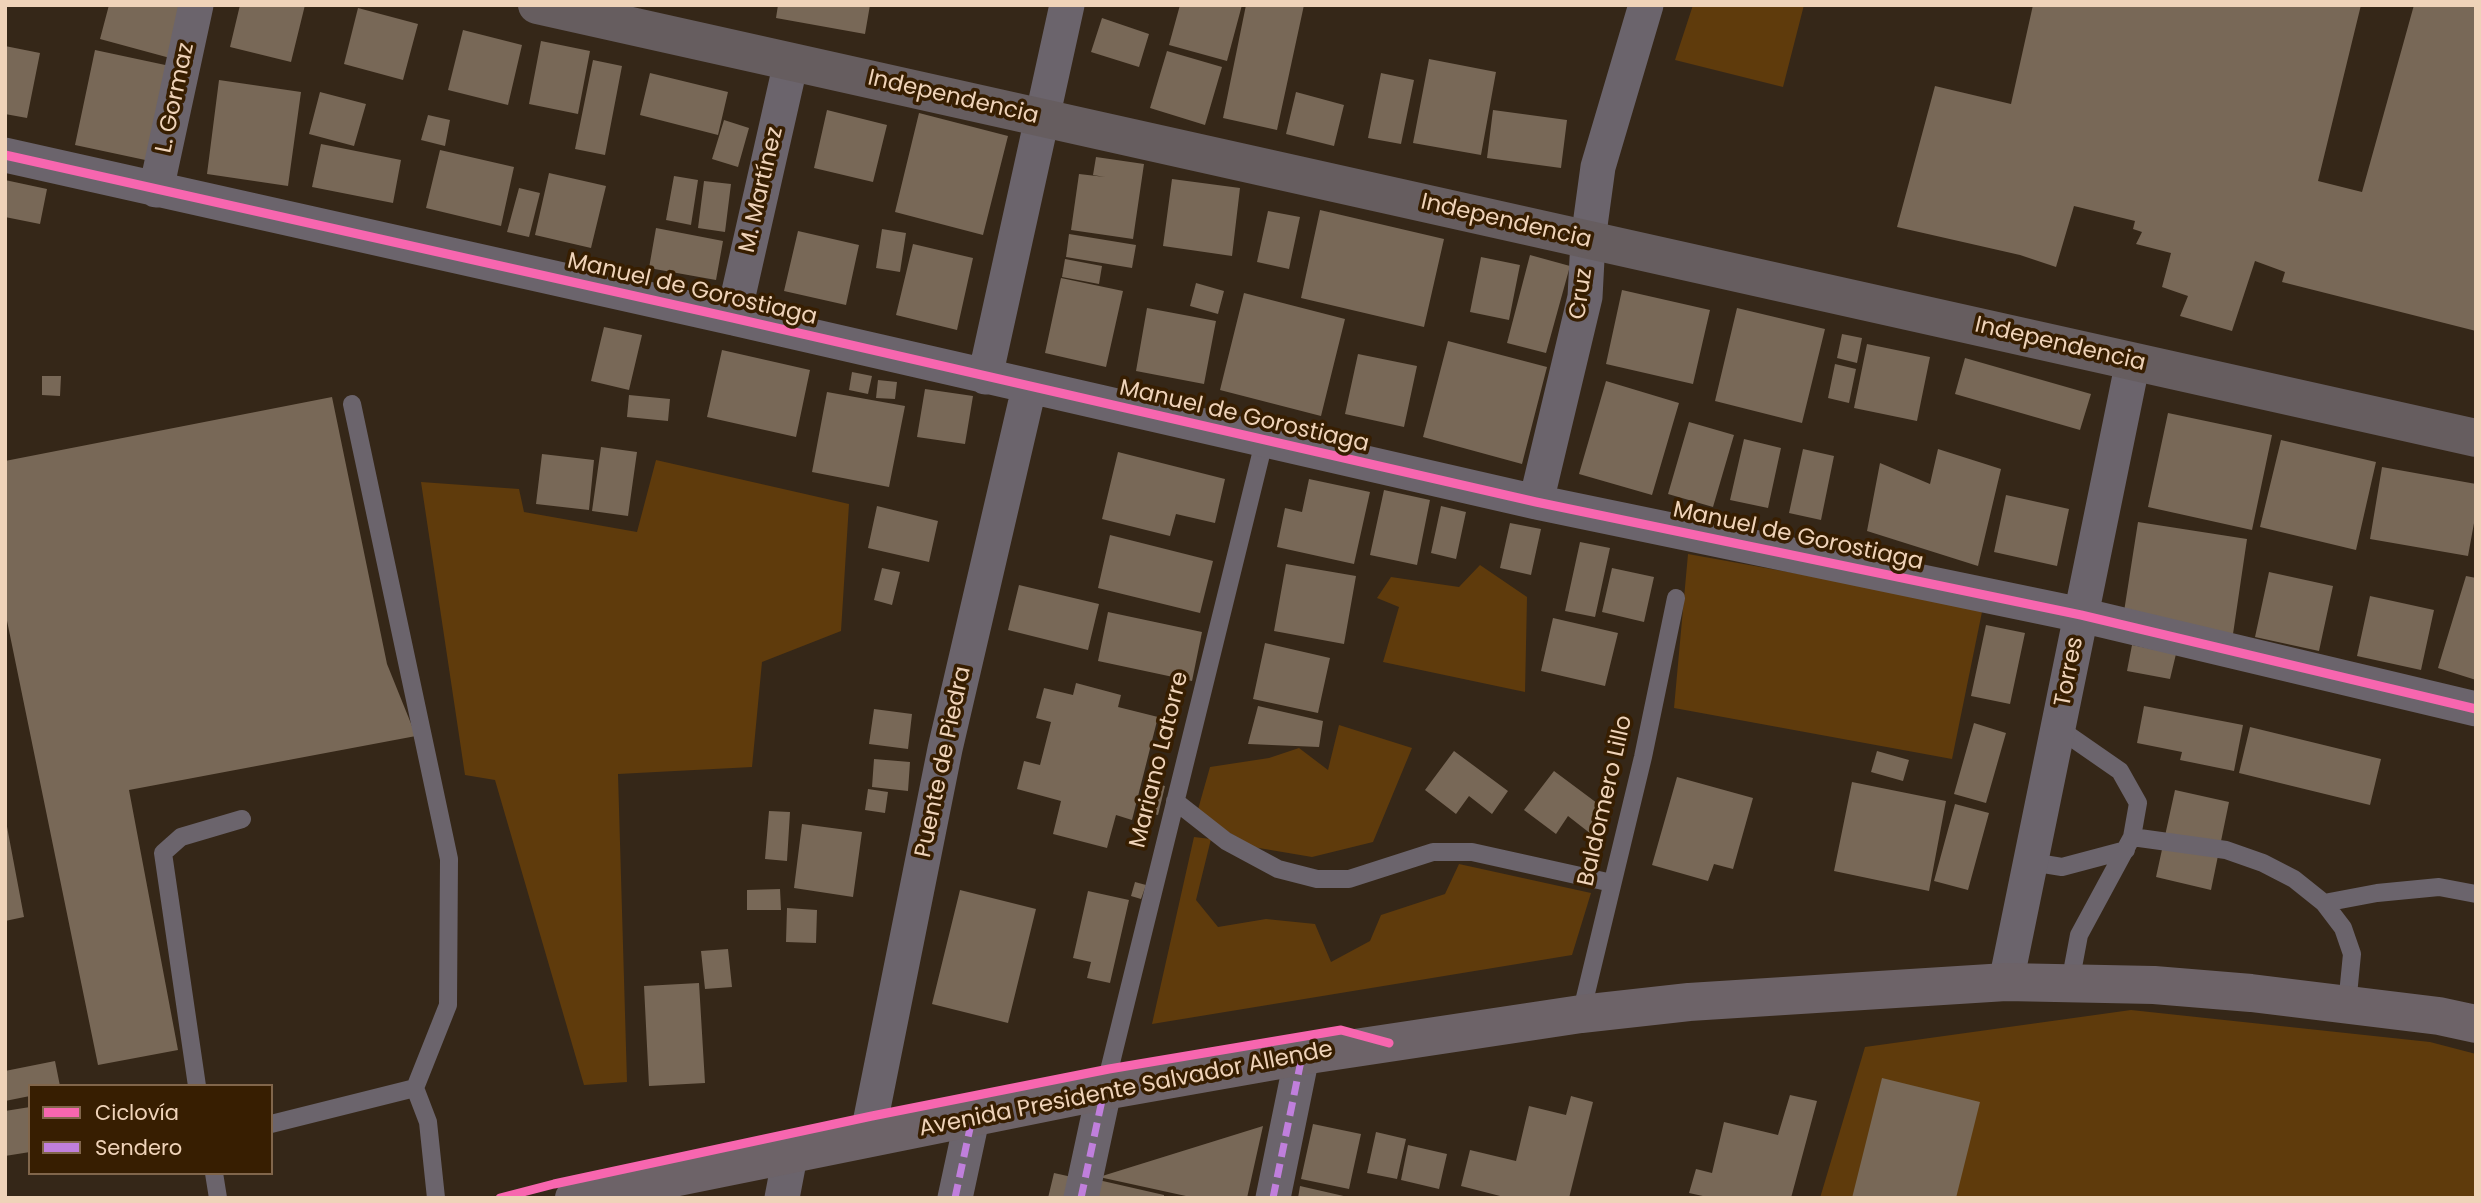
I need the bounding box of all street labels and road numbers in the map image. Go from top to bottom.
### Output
street label: L. Gormaz [151,40,201,156]
street label: Independencia [865,65,1041,131]
street label: M. Martínez [734,124,790,256]
street label: Independencia [1418,189,1594,255]
street label: Manuel de Gorostiaga [564,248,820,332]
street label: Cruz [1565,267,1599,321]
street label: Independencia [1972,312,2148,378]
street label: Manuel de Gorostiaga [1116,375,1372,459]
street label: Manuel de Gorostiaga [1670,497,1926,577]
street label: Torres [2050,635,2090,709]
street label: Puente de Piedra [910,664,978,860]
street label: Mariano Latorre [1125,669,1195,851]
street label: Baldomero Lillo [1573,713,1639,889]
street label: Avenida Presidente Salvador Allende [917,1036,1335,1144]

